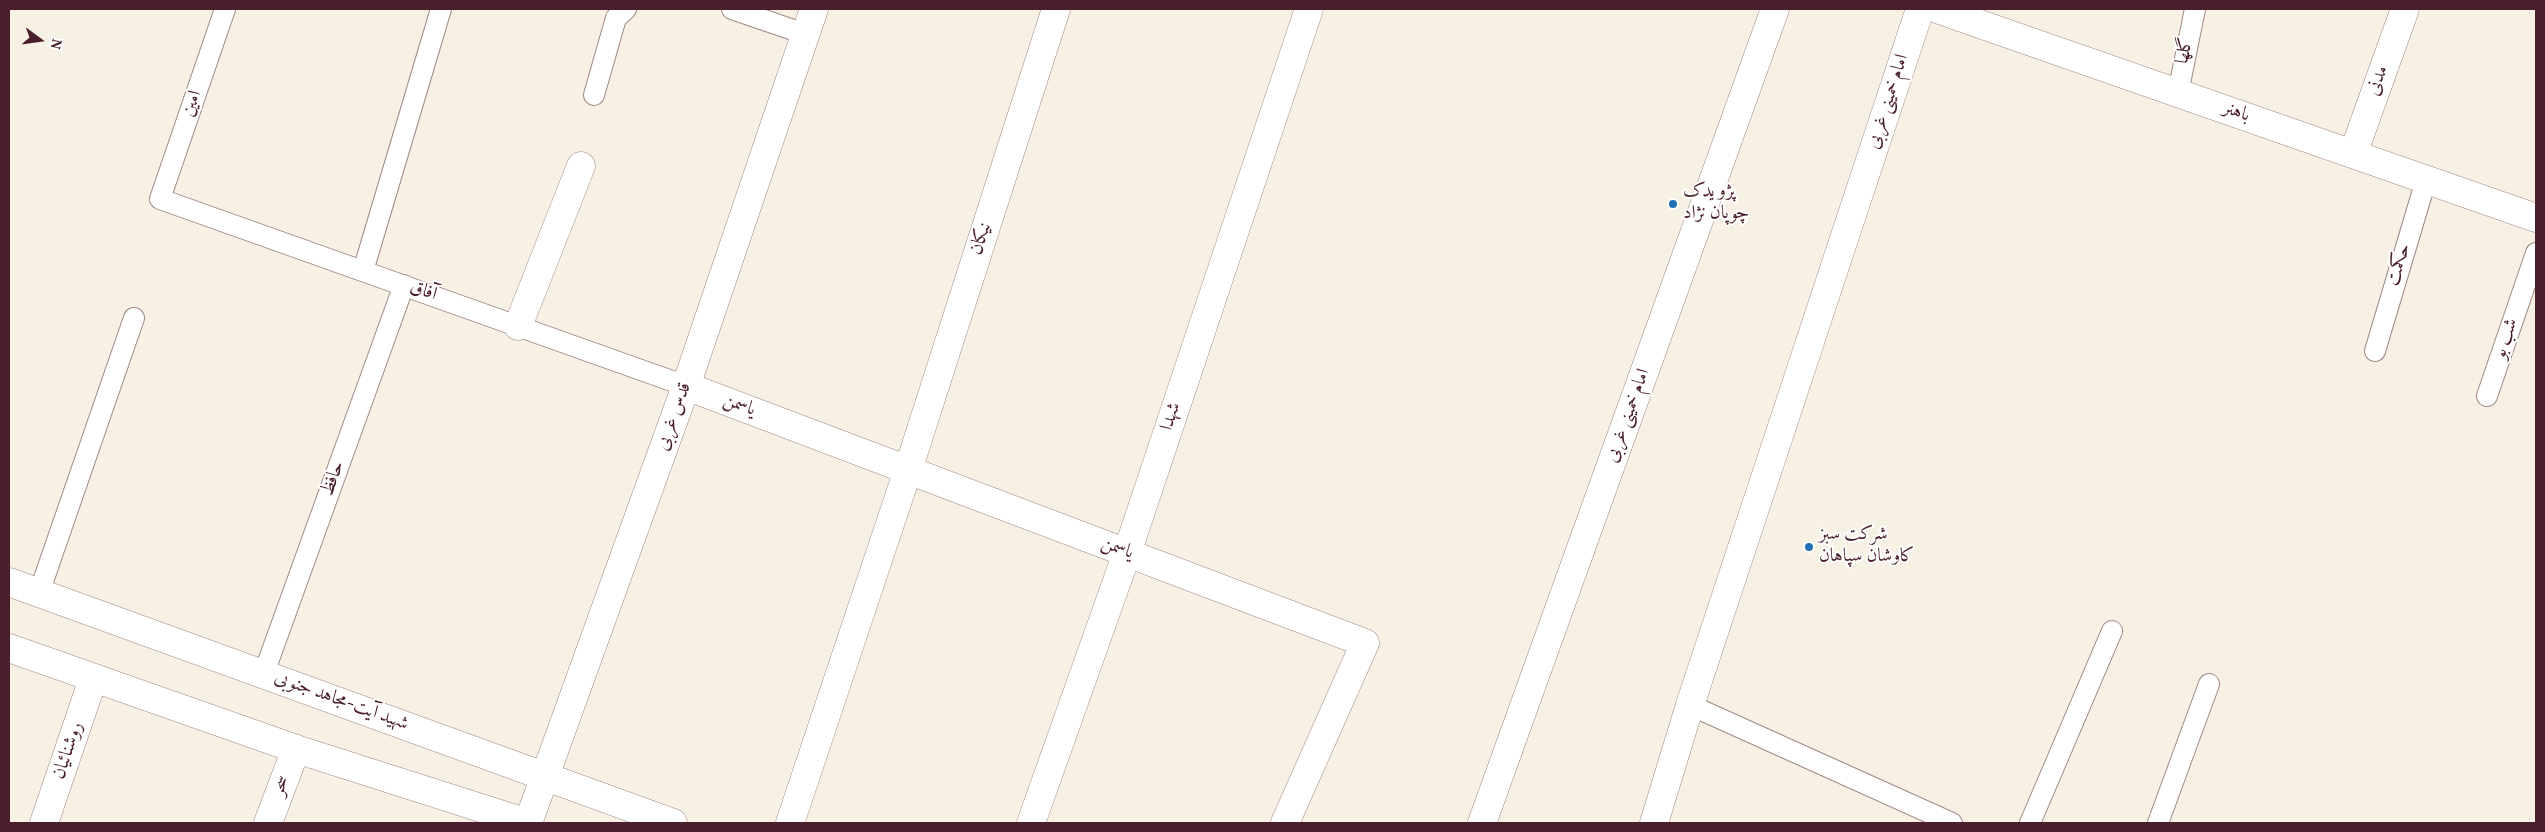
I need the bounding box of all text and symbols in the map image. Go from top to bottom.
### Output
north arrow [15,15,65,65]
street label: گلها [2172,36,2200,66]
text: N [45,37,65,51]
street label: امام خمینی غربی [1863,52,1915,152]
street label: مدنی [2363,63,2395,99]
street label: امین [178,88,208,120]
street label: باهنر [2220,98,2252,128]
place label: پژو یدک چوپان نژاد [1683,182,1749,226]
marker: پژو یدک چوپان نژاد [1667,198,1679,210]
street label: نیکان [966,220,998,258]
street label: حکمت [2383,241,2417,289]
street label: آفاق [406,277,440,307]
street label: شب بو [2489,316,2525,362]
street label: امام خمینی غربی [1602,366,1656,466]
street label: قدس غربی [652,380,698,454]
street label: یاسمن [720,389,758,423]
street label: شهدا [1157,400,1187,434]
street label: حافظ [317,458,351,500]
place label: شرکت سبز کاوشان سپاهان [1819,525,1915,569]
street label: یاسمن [1098,532,1136,566]
marker: شرکت سبز کاوشان سپاهان [1803,541,1815,553]
street label: شهید آیت-مجاهد جنوبی [271,667,411,737]
street label: روشنائیان [49,719,89,783]
street label: سحر [268,773,296,799]

